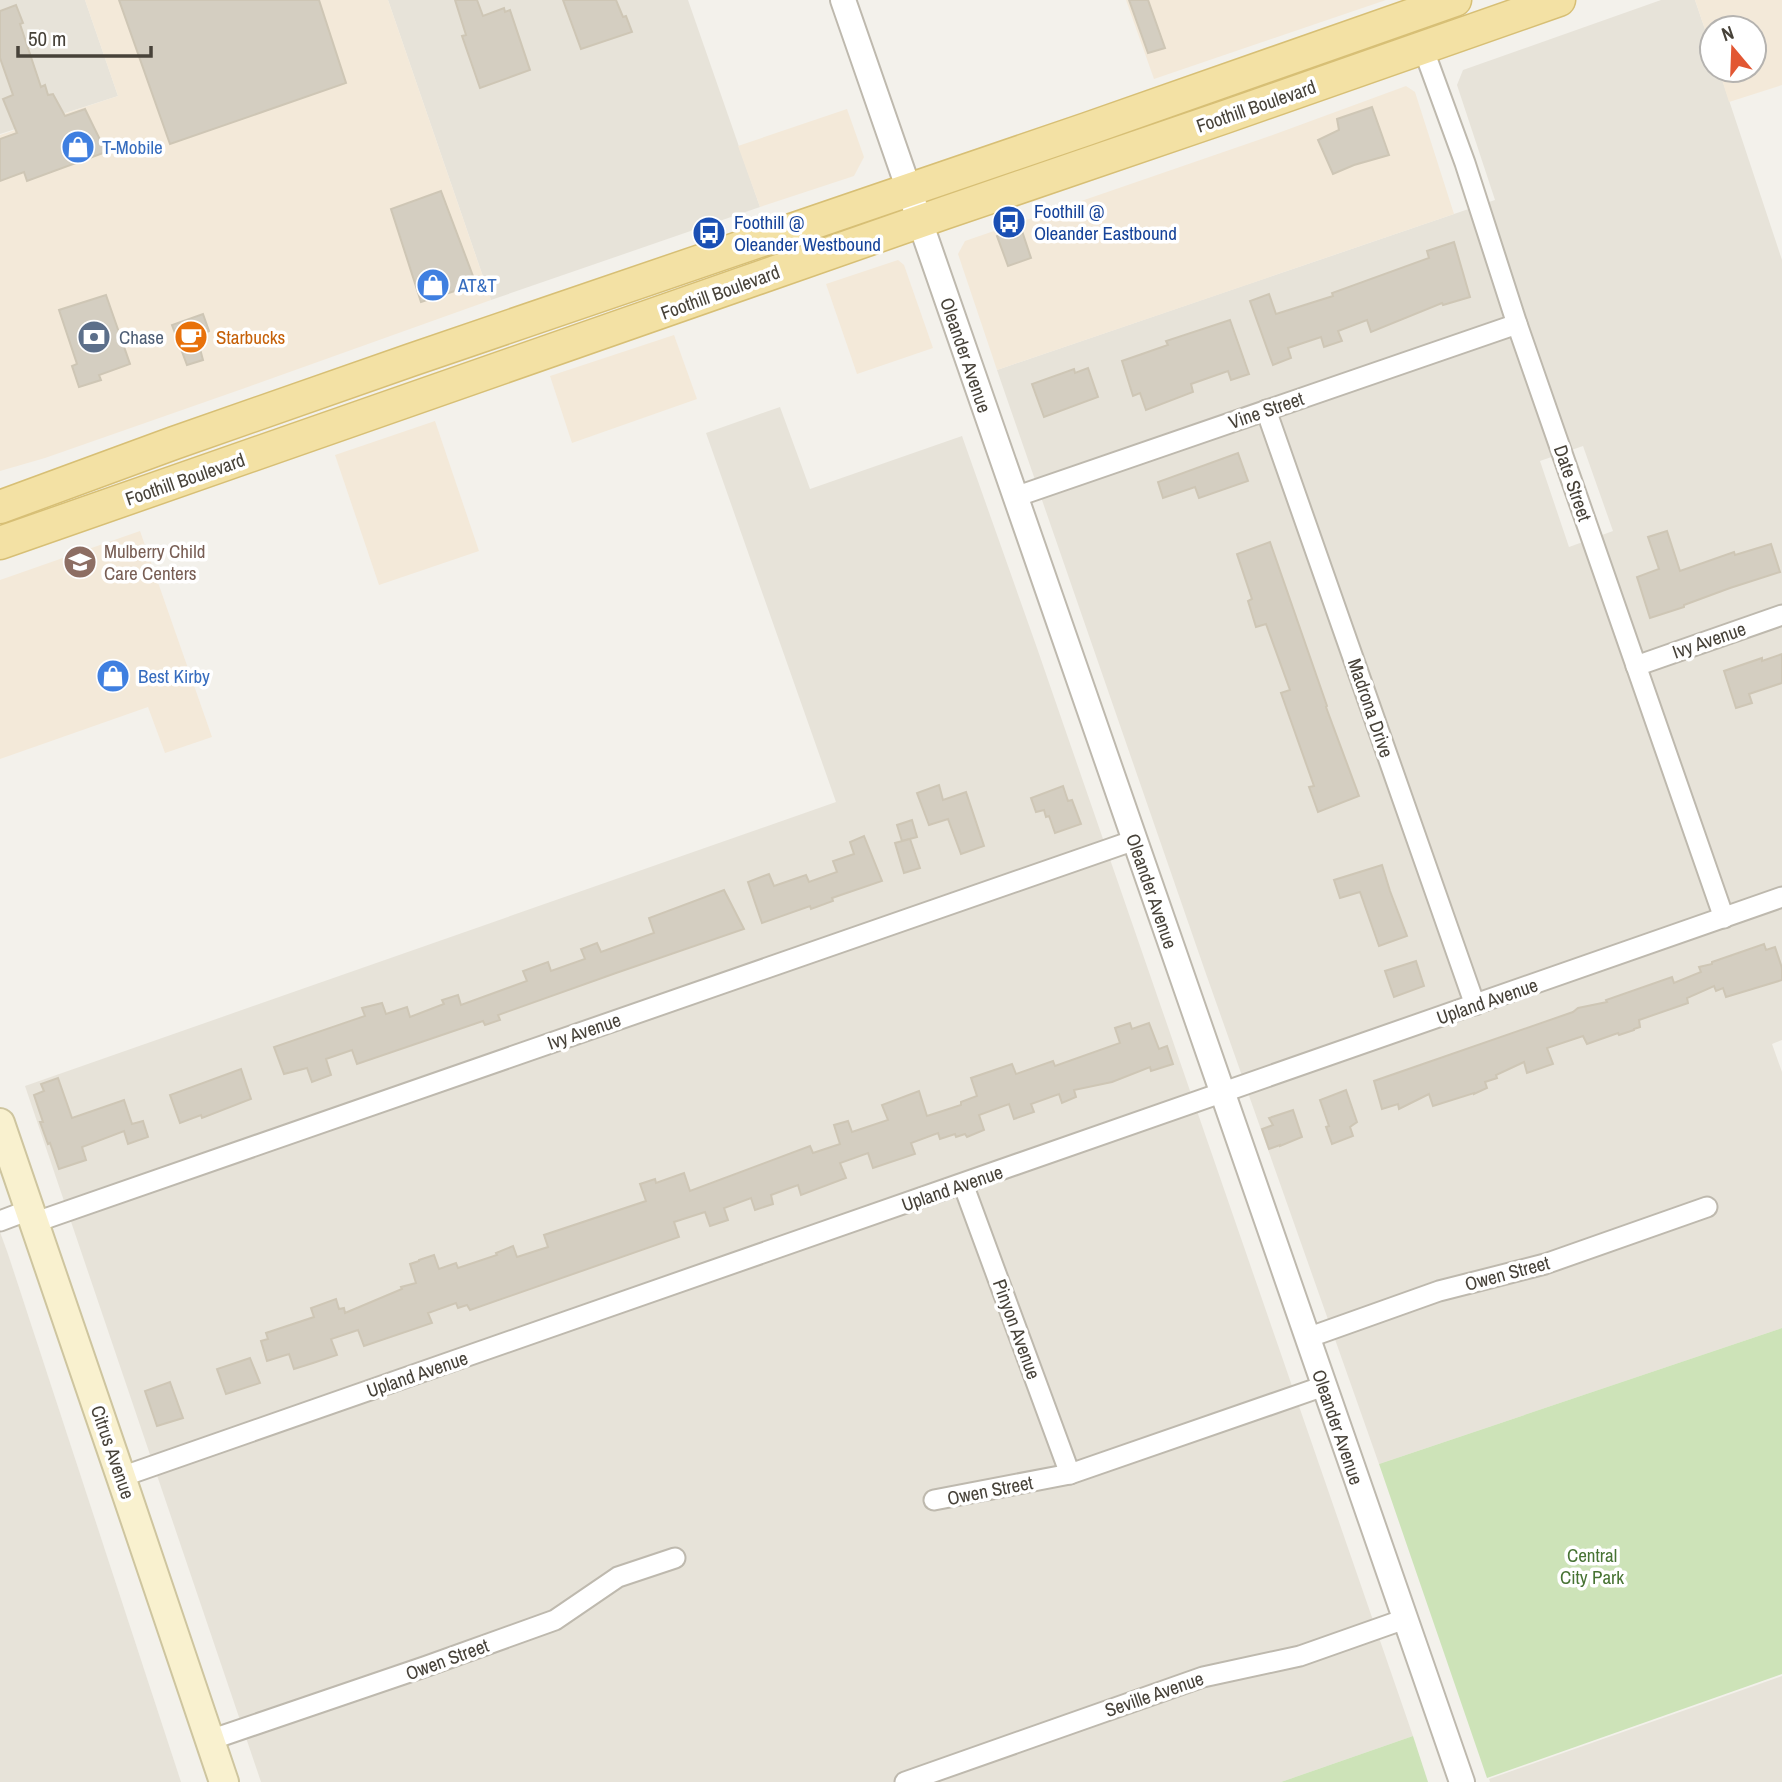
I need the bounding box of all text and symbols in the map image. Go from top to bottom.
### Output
scale bar [18,14,150,58]
north arrow [1698,14,1768,84]
text: N [1718,19,1737,47]
text: 50 m [28,24,66,53]
street label: Foothill Boulevard [1193,73,1319,139]
shop icon: T-Mobile [59,128,97,166]
place label: T-Mobile [102,134,163,160]
place label: Foothill @ Oleander Eastbound [1034,198,1177,246]
bus stop icon: Foothill @ Oleander Eastbound [990,203,1028,241]
place label: Foothill @ Oleander Westbound [734,209,881,257]
bus stop icon: Foothill @ Oleander Westbound [690,214,728,252]
street label: Foothill Boulevard [657,258,783,326]
shop icon: AT&T [414,266,452,304]
place label: AT&T [457,272,497,298]
street label: Oleander Avenue [934,294,998,416]
bank icon: Chase [75,318,113,356]
cafe icon: Starbucks [172,318,210,356]
place label: Chase [119,324,164,350]
place label: Starbucks [216,324,285,350]
street label: Vine Street [1225,385,1308,435]
street label: Date Street [1548,442,1598,525]
street label: Foothill Boulevard [122,446,248,512]
place label: Mulberry Child Care Centers [104,538,205,586]
school or university icon: Mulberry Child Care Centers [61,543,99,581]
street label: Ivy Avenue [1669,615,1749,665]
street label: Madrona Drive [1342,655,1400,761]
shop icon: Best Kirby [94,657,132,695]
place label: Best Kirby [138,663,210,689]
street label: Oleander Avenue [1120,830,1184,952]
street label: Upland Avenue [1433,972,1541,1030]
street label: Ivy Avenue [544,1006,624,1056]
street label: Upland Avenue [898,1159,1006,1217]
street label: Owen Street [1462,1249,1553,1297]
street label: Pinyon Avenue [987,1275,1047,1383]
street label: Upland Avenue [363,1345,471,1403]
street label: Oleander Avenue [1306,1366,1370,1488]
street label: Citrus Avenue [85,1402,141,1502]
street label: Owen Street [945,1469,1036,1511]
park label: Central City Park [1560,1542,1624,1590]
street label: Owen Street [402,1632,493,1686]
street label: Seville Avenue [1101,1665,1207,1723]

